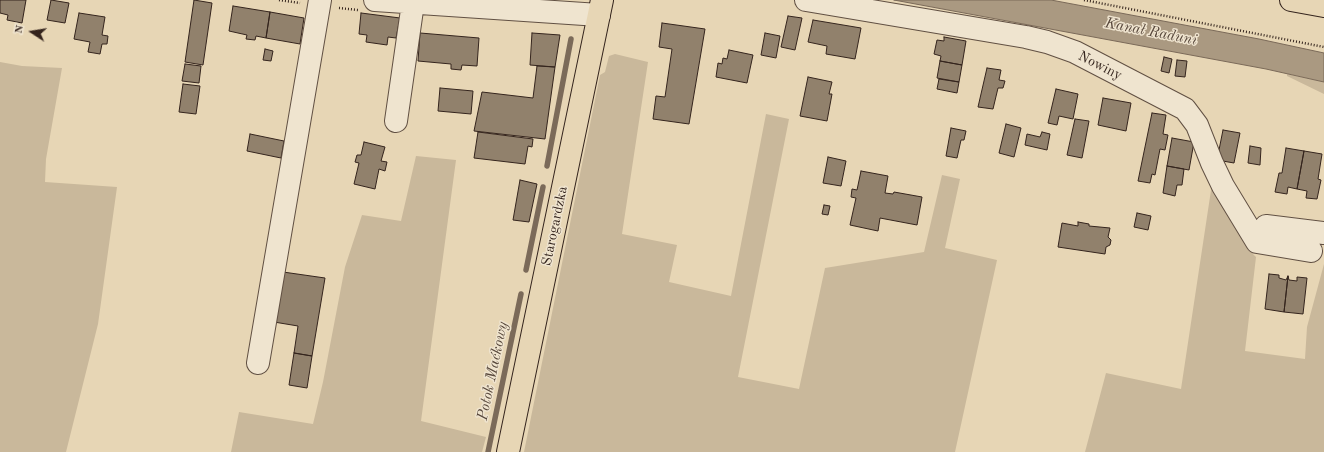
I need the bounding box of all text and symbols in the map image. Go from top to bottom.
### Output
north arrow [12,12,52,52]
water label: Kanał Raduni [1103,14,1199,50]
text: N [14,24,26,35]
street label: Nowiny [1075,48,1125,84]
street label: Starogardzka [538,185,572,267]
water label: Potok Maćkowy [474,320,512,422]

